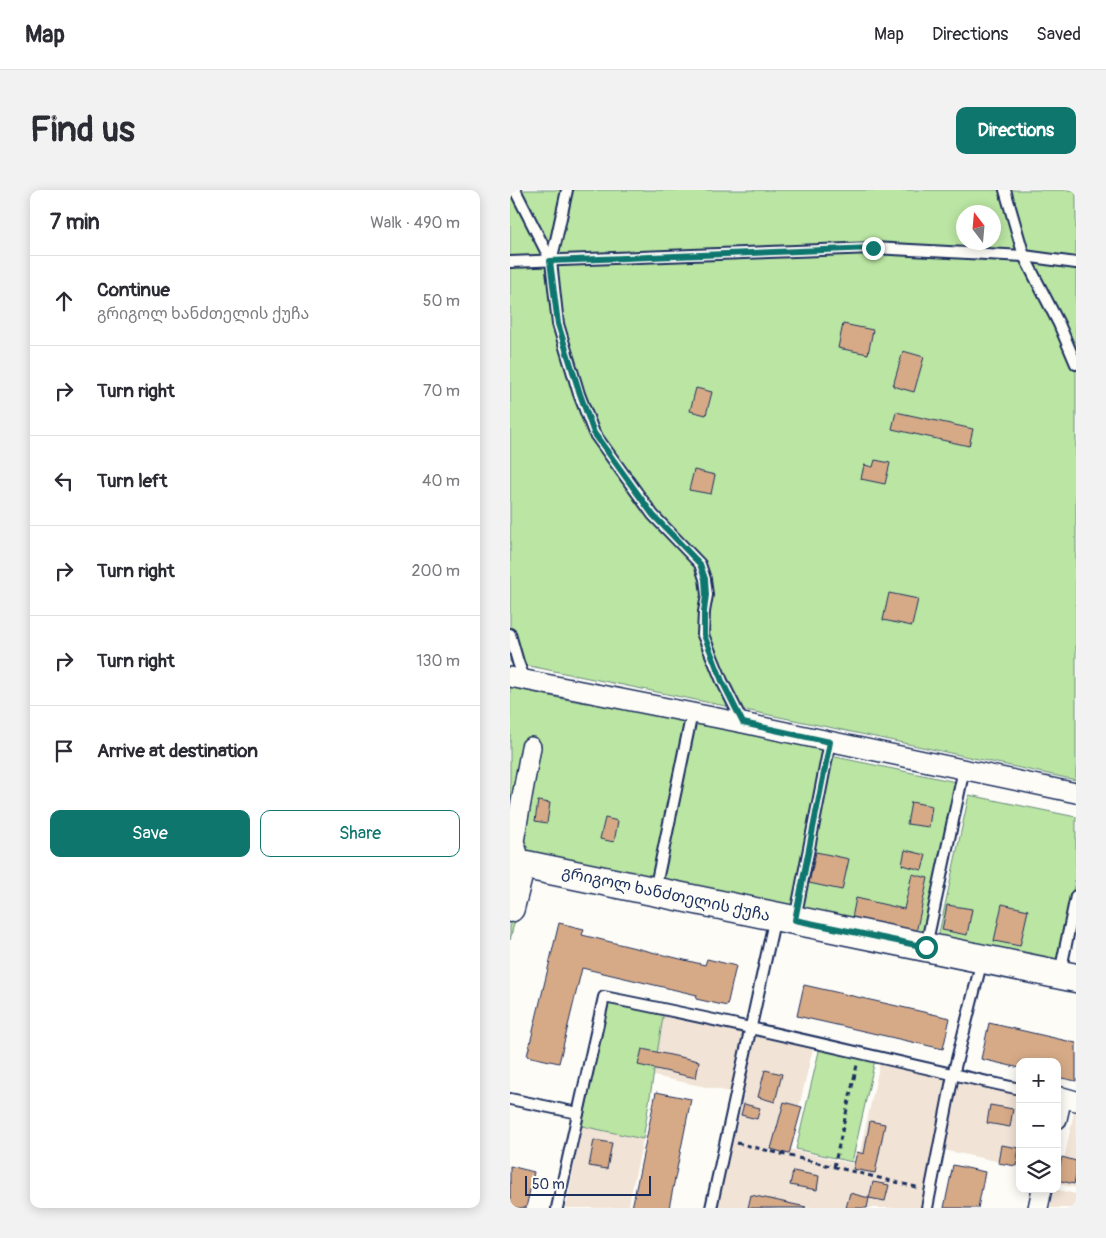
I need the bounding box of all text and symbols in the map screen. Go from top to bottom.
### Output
text: Map [25,20,65,49]
text: Map [874,23,904,46]
text: Directions [932,23,1008,46]
text: Saved [1036,23,1081,46]
button: Directions [956,107,1076,154]
text: Find us [30,108,135,152]
north arrow [956,205,1001,250]
text: 7 min [50,209,100,236]
text: Walk · 490 m [370,213,460,233]
route end [862,237,885,260]
text: Continue [97,278,170,302]
icon: ahead [50,287,78,315]
text: 50 m [423,291,460,311]
text: გრიგოლ ხანძთელის ქუჩა [97,304,309,324]
icon: right [50,377,78,405]
text: Turn right [97,379,175,403]
text: 70 m [423,381,460,401]
icon: left [50,467,78,495]
text: Turn left [97,469,167,493]
text: 40 m [422,471,460,491]
icon: right [50,557,78,585]
text: Turn right [97,559,175,583]
text: 200 m [412,561,460,581]
icon: right [50,647,78,675]
text: Turn right [97,649,175,673]
text: 130 m [416,651,460,671]
icon: arrive [50,737,78,765]
text: Arrive at destination [97,739,258,763]
button: Save [50,810,250,857]
button: Share [260,810,460,857]
street label: გრიგოლ ხანძთელის ქუჩა [560,862,772,926]
route start [915,936,938,959]
map controls [1016,1058,1061,1193]
button: + [1016,1058,1061,1103]
button: − [1016,1103,1061,1148]
button: layers [1016,1148,1061,1193]
scale bar [525,1173,651,1196]
text: 50 m [532,1176,565,1193]

